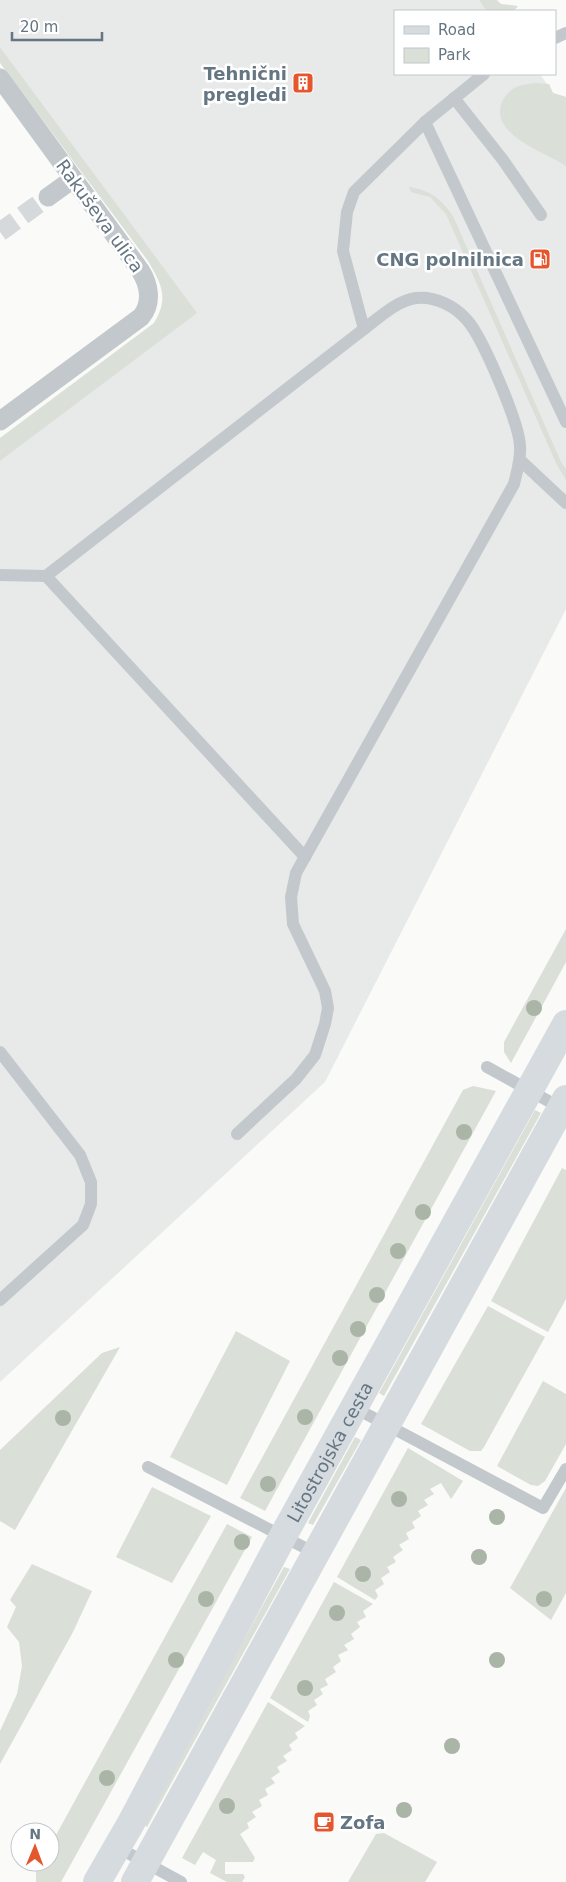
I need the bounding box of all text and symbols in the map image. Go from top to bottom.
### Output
scale bar [12,10,102,42]
legend [394,10,556,75]
text: 20 m [20,18,58,36]
text: Road [438,21,476,39]
text: Park [438,46,471,64]
place label: Tehnični pregledi [203,63,287,105]
building icon: Tehnični pregledi [291,71,315,95]
street label: Rakuševa ulica [52,155,148,277]
fuel station icon: CNG polnilnica [528,247,552,271]
place label: CNG polnilnica [376,249,524,270]
street label: Litostrojska cesta [282,1378,377,1526]
cafe icon: Zofa [312,1810,336,1834]
place label: Zofa [340,1812,385,1833]
north arrow [10,1822,60,1872]
text: N [29,1826,41,1842]

